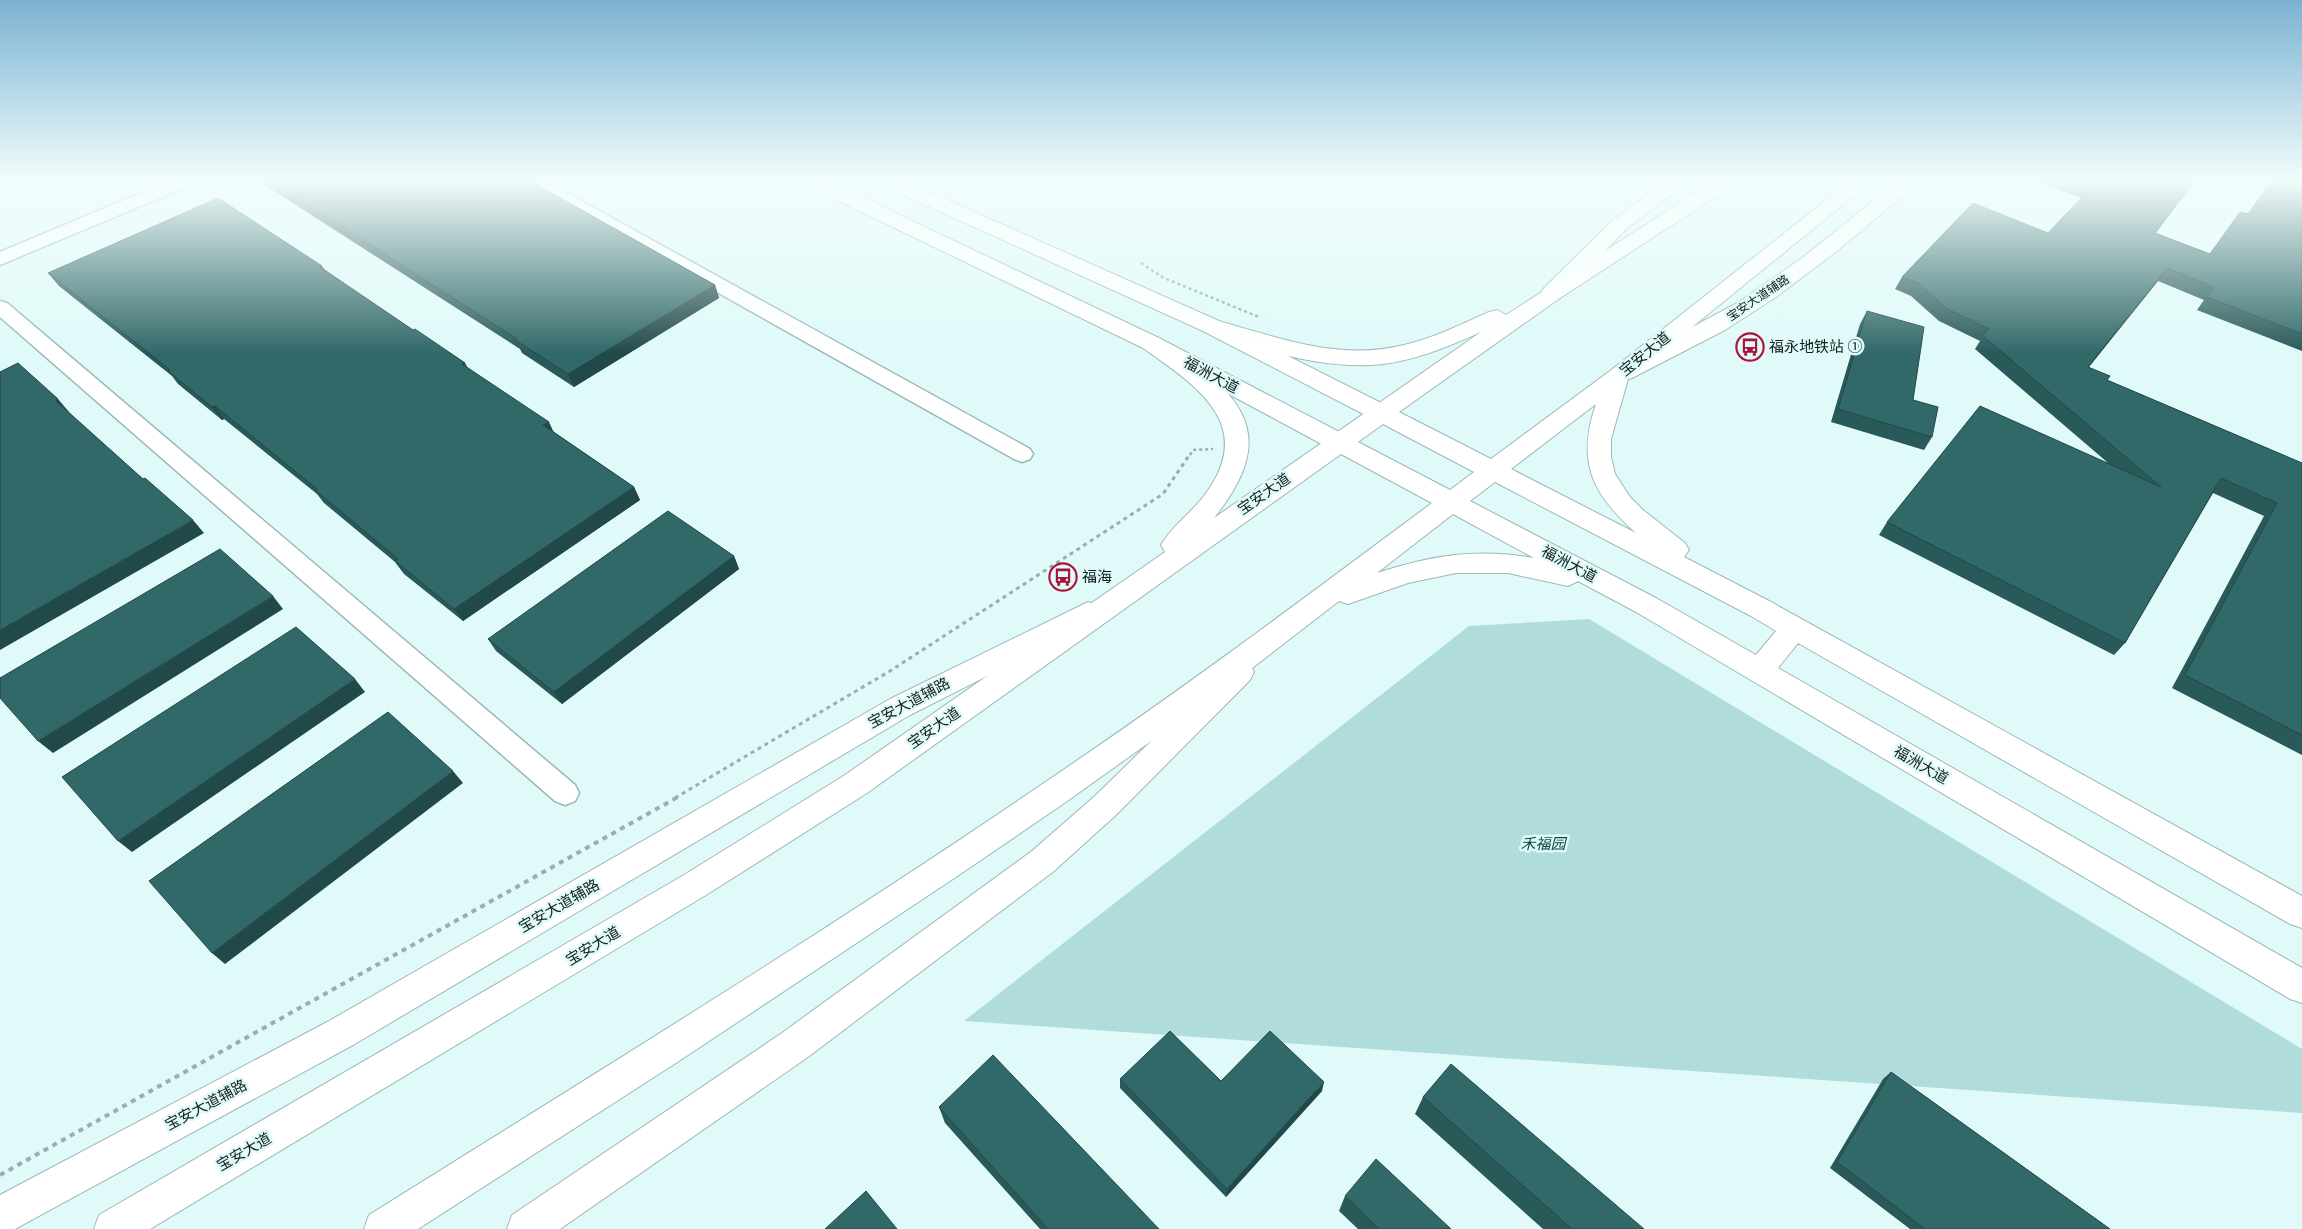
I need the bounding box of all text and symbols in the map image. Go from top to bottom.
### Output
street label: 宝安大道辅路 [1724,272,1792,324]
street label: 宝安大道 [1616,328,1674,380]
bus stop icon: 福永地铁站 ① [1735,332,1765,362]
place label: 福永地铁站 ① [1769,338,1862,356]
street label: 福洲大道 [1180,353,1242,397]
street label: 宝安大道 [1234,469,1294,519]
street label: 福洲大道 [1538,542,1600,586]
bus stop icon: 福海 [1048,562,1078,592]
place label: 福海 [1082,568,1112,586]
street label: 宝安大道辅路 [865,674,953,732]
street label: 宝安大道 [904,703,964,753]
street label: 福洲大道 [1891,742,1951,788]
park label: 禾福园 [1520,835,1567,853]
street label: 宝安大道辅路 [516,876,602,936]
street label: 宝安大道 [563,923,623,969]
street label: 宝安大道辅路 [162,1076,250,1134]
street label: 宝安大道 [214,1129,274,1175]

